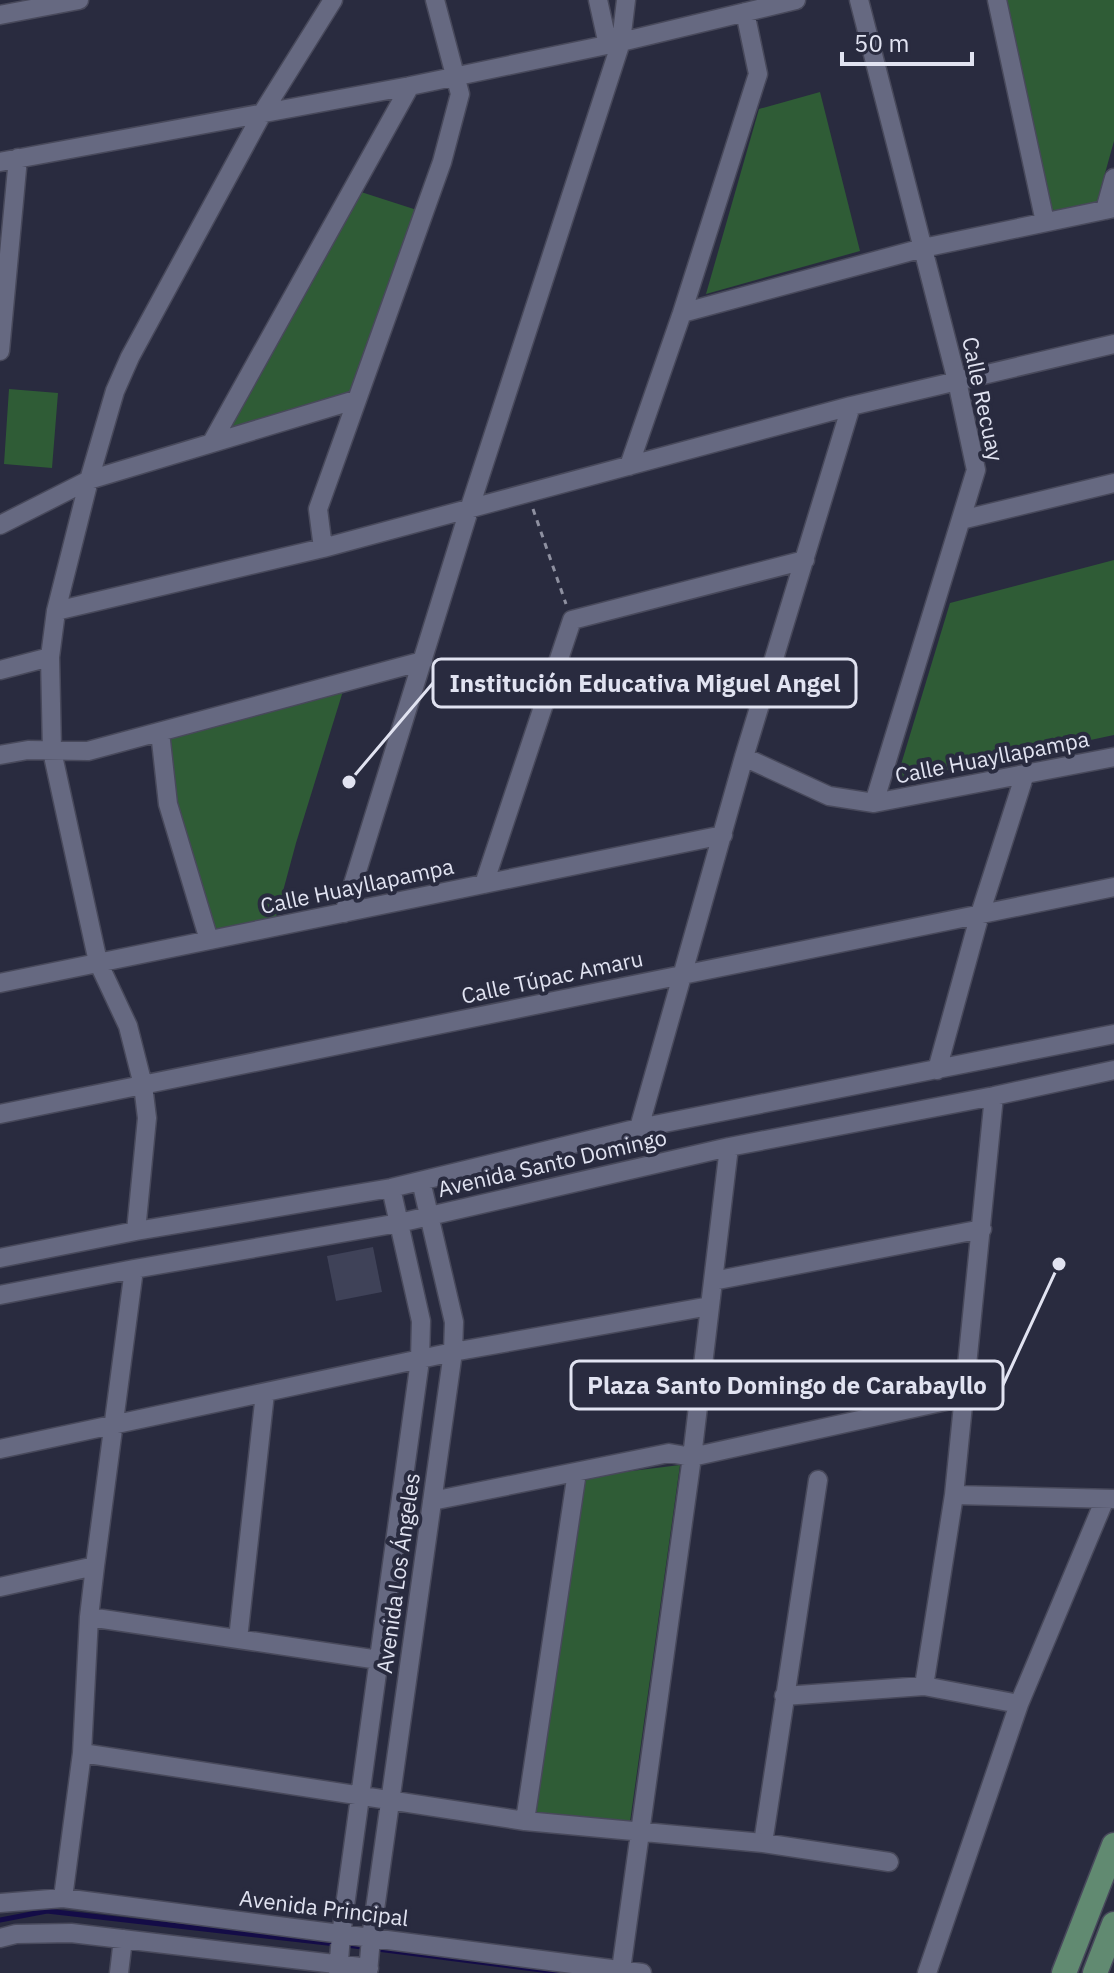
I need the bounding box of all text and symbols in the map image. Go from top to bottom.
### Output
scale bar [842,16,972,66]
text: 50 m [854,27,909,59]
street label: Calle Recuay [956,334,1011,464]
callout: Institución Educativa Miguel Angel [433,659,856,707]
text: Institución Educativa Miguel Angel [449,667,841,699]
street label: Calle Huayllapampa [892,723,1092,790]
street label: Calle Huayllapampa [258,851,457,920]
street label: Calle Túpac Amaru [458,943,645,1010]
street label: Avenida Santo Domingo [434,1122,669,1203]
callout: Plaza Santo Domingo de Carabayllo [571,1361,1003,1409]
text: Plaza Santo Domingo de Carabayllo [587,1369,987,1401]
street label: Avenida Los Ángeles [369,1471,426,1675]
street label: Avenida Principal [238,1883,410,1932]

